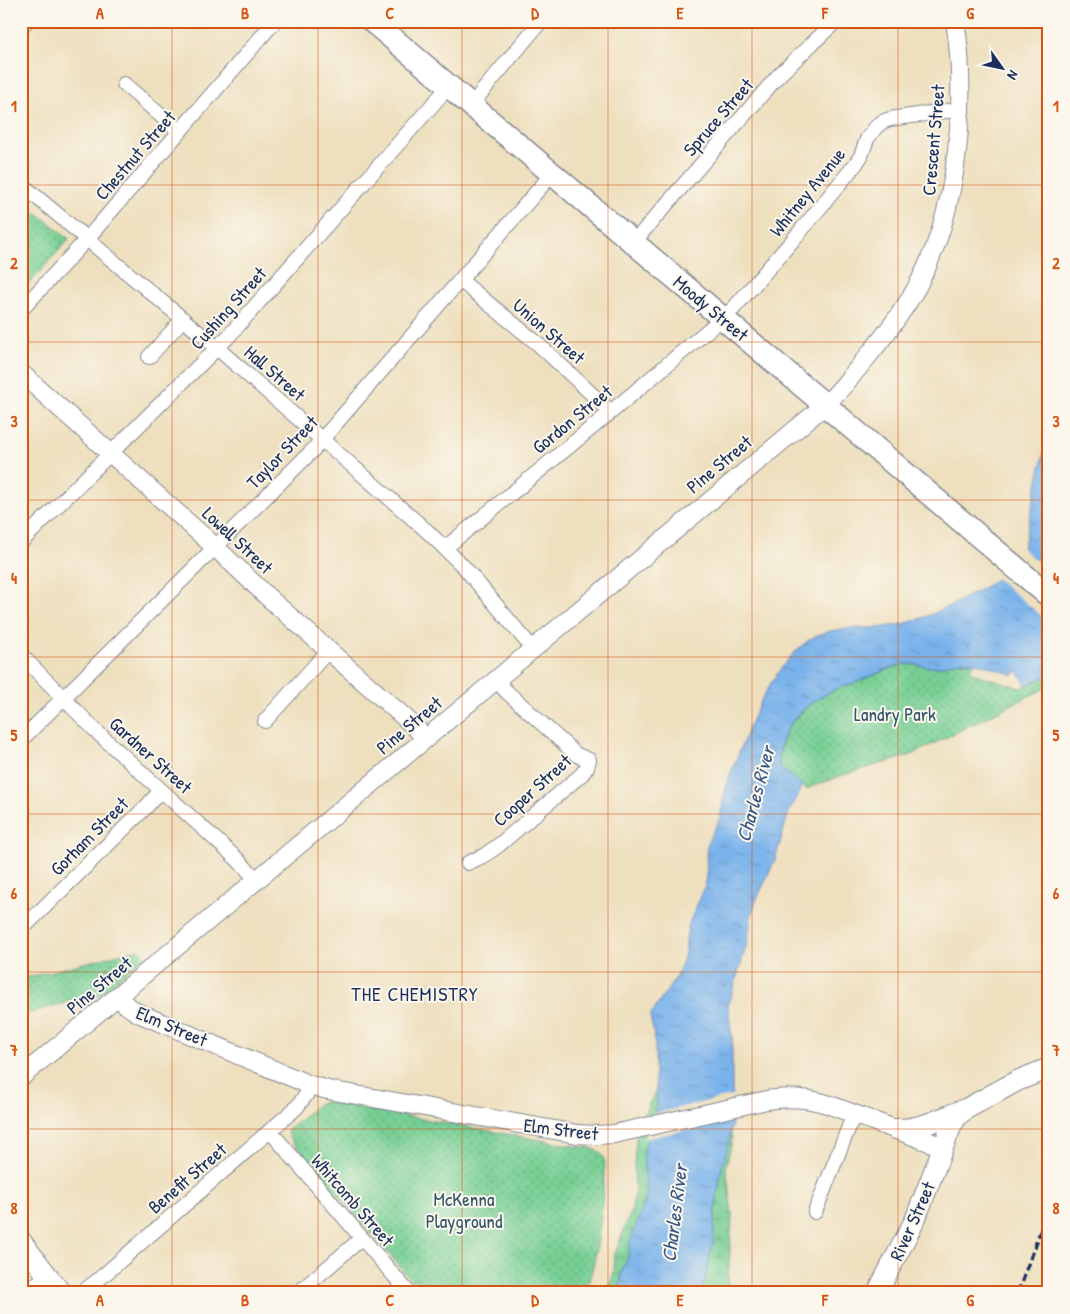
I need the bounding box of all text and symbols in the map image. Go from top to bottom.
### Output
text: A [96,2,104,24]
text: B [241,2,249,24]
text: C [386,2,395,24]
text: D [531,2,539,24]
text: E [676,2,684,24]
text: F [821,2,829,24]
text: G [966,2,974,24]
north arrow [978,42,1028,92]
text: N [1003,67,1023,84]
street label: Spruce Street [677,72,759,161]
street label: Crescent Street [915,83,951,197]
text: 1 [11,95,17,117]
text: 1 [1053,95,1059,117]
street label: Chestnut Street [89,104,182,205]
street label: Whitney Avenue [763,142,851,242]
text: 2 [10,252,18,274]
text: 2 [1052,252,1060,274]
street label: Cushing Street [184,261,272,355]
street label: Moody Street [668,269,754,347]
street label: Union Street [507,292,591,370]
street label: Hall Street [239,339,311,407]
street label: Gordon Street [526,378,618,459]
street label: Taylor Street [240,409,324,494]
text: 3 [10,410,18,432]
text: 3 [1052,410,1060,432]
street label: Pine Street [681,429,758,499]
street label: Lowell Street [197,501,279,580]
text: 4 [11,567,17,589]
text: 4 [1053,567,1059,589]
street label: Pine Street [371,690,448,760]
park label: Landry Park [854,701,936,727]
street label: Gardner Street [104,711,198,800]
text: 5 [11,724,18,746]
text: 5 [1053,724,1060,746]
water label: Charles River [729,741,781,845]
street label: Cooper Street [487,747,577,832]
street label: Gorham Street [44,791,134,881]
text: 6 [11,882,18,904]
text: 6 [1053,882,1060,904]
street label: Pine Street [61,950,138,1020]
district label: THE CHEMISTRY [351,980,479,1007]
street label: Elm Street [132,999,212,1053]
text: 7 [9,1039,18,1061]
text: 7 [1051,1039,1060,1061]
street label: Elm Street [522,1112,600,1147]
street label: Benefit Street [142,1136,232,1219]
street label: Whitcomb Street [306,1148,401,1252]
water label: Charles River [655,1161,694,1263]
street label: River Street [883,1177,941,1265]
park label: McKenna Playground [426,1186,503,1234]
text: 8 [11,1197,18,1219]
text: 8 [1053,1197,1060,1219]
text: A [96,1289,104,1311]
text: B [241,1289,249,1311]
text: C [386,1289,395,1311]
text: D [531,1289,539,1311]
text: E [676,1289,684,1311]
text: F [821,1289,829,1311]
text: G [966,1289,974,1311]

